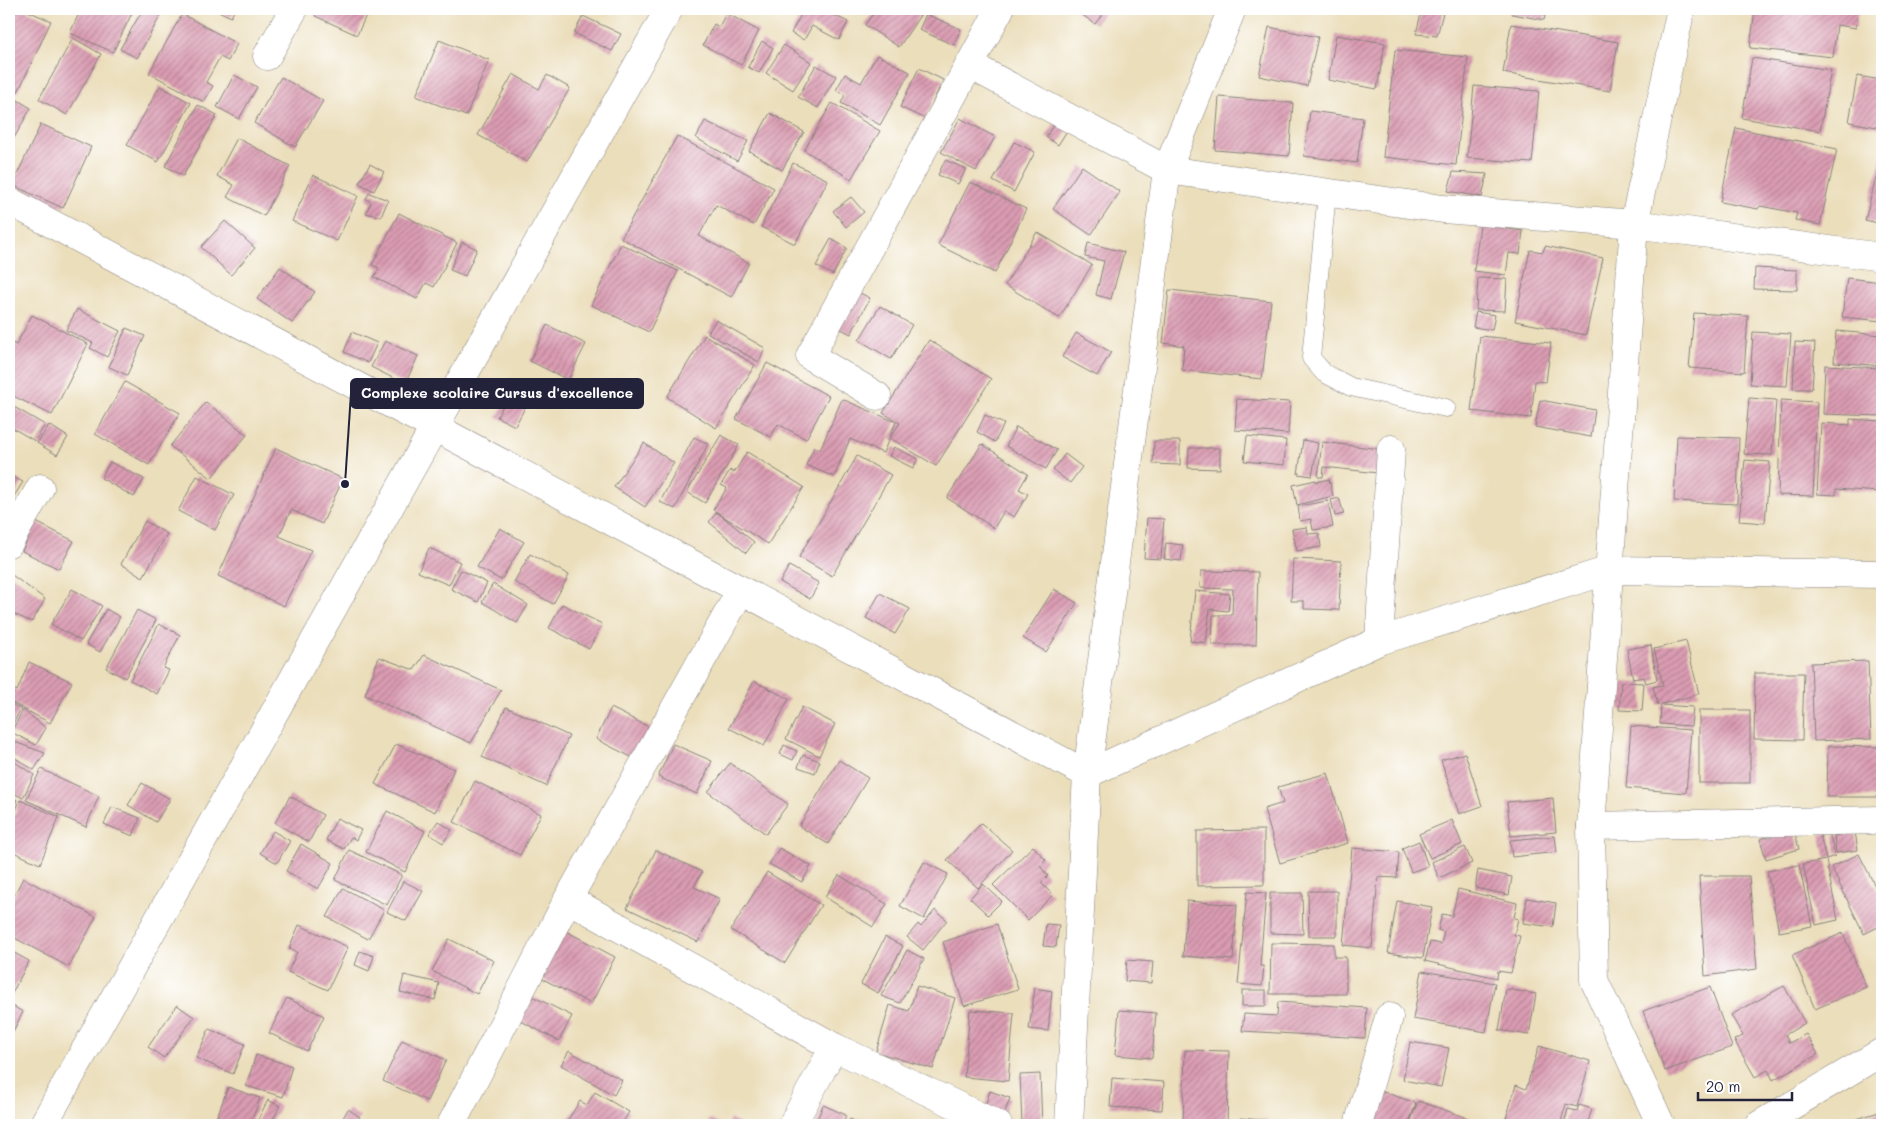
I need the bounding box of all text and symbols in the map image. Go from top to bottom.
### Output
callout: Complexe scolaire Cursus d'excellence [351,379,643,408]
text: Complexe scolaire Cursus d'excellence [361,383,633,402]
scale bar [1698,1069,1792,1101]
text: 20 m [1706,1076,1740,1096]

